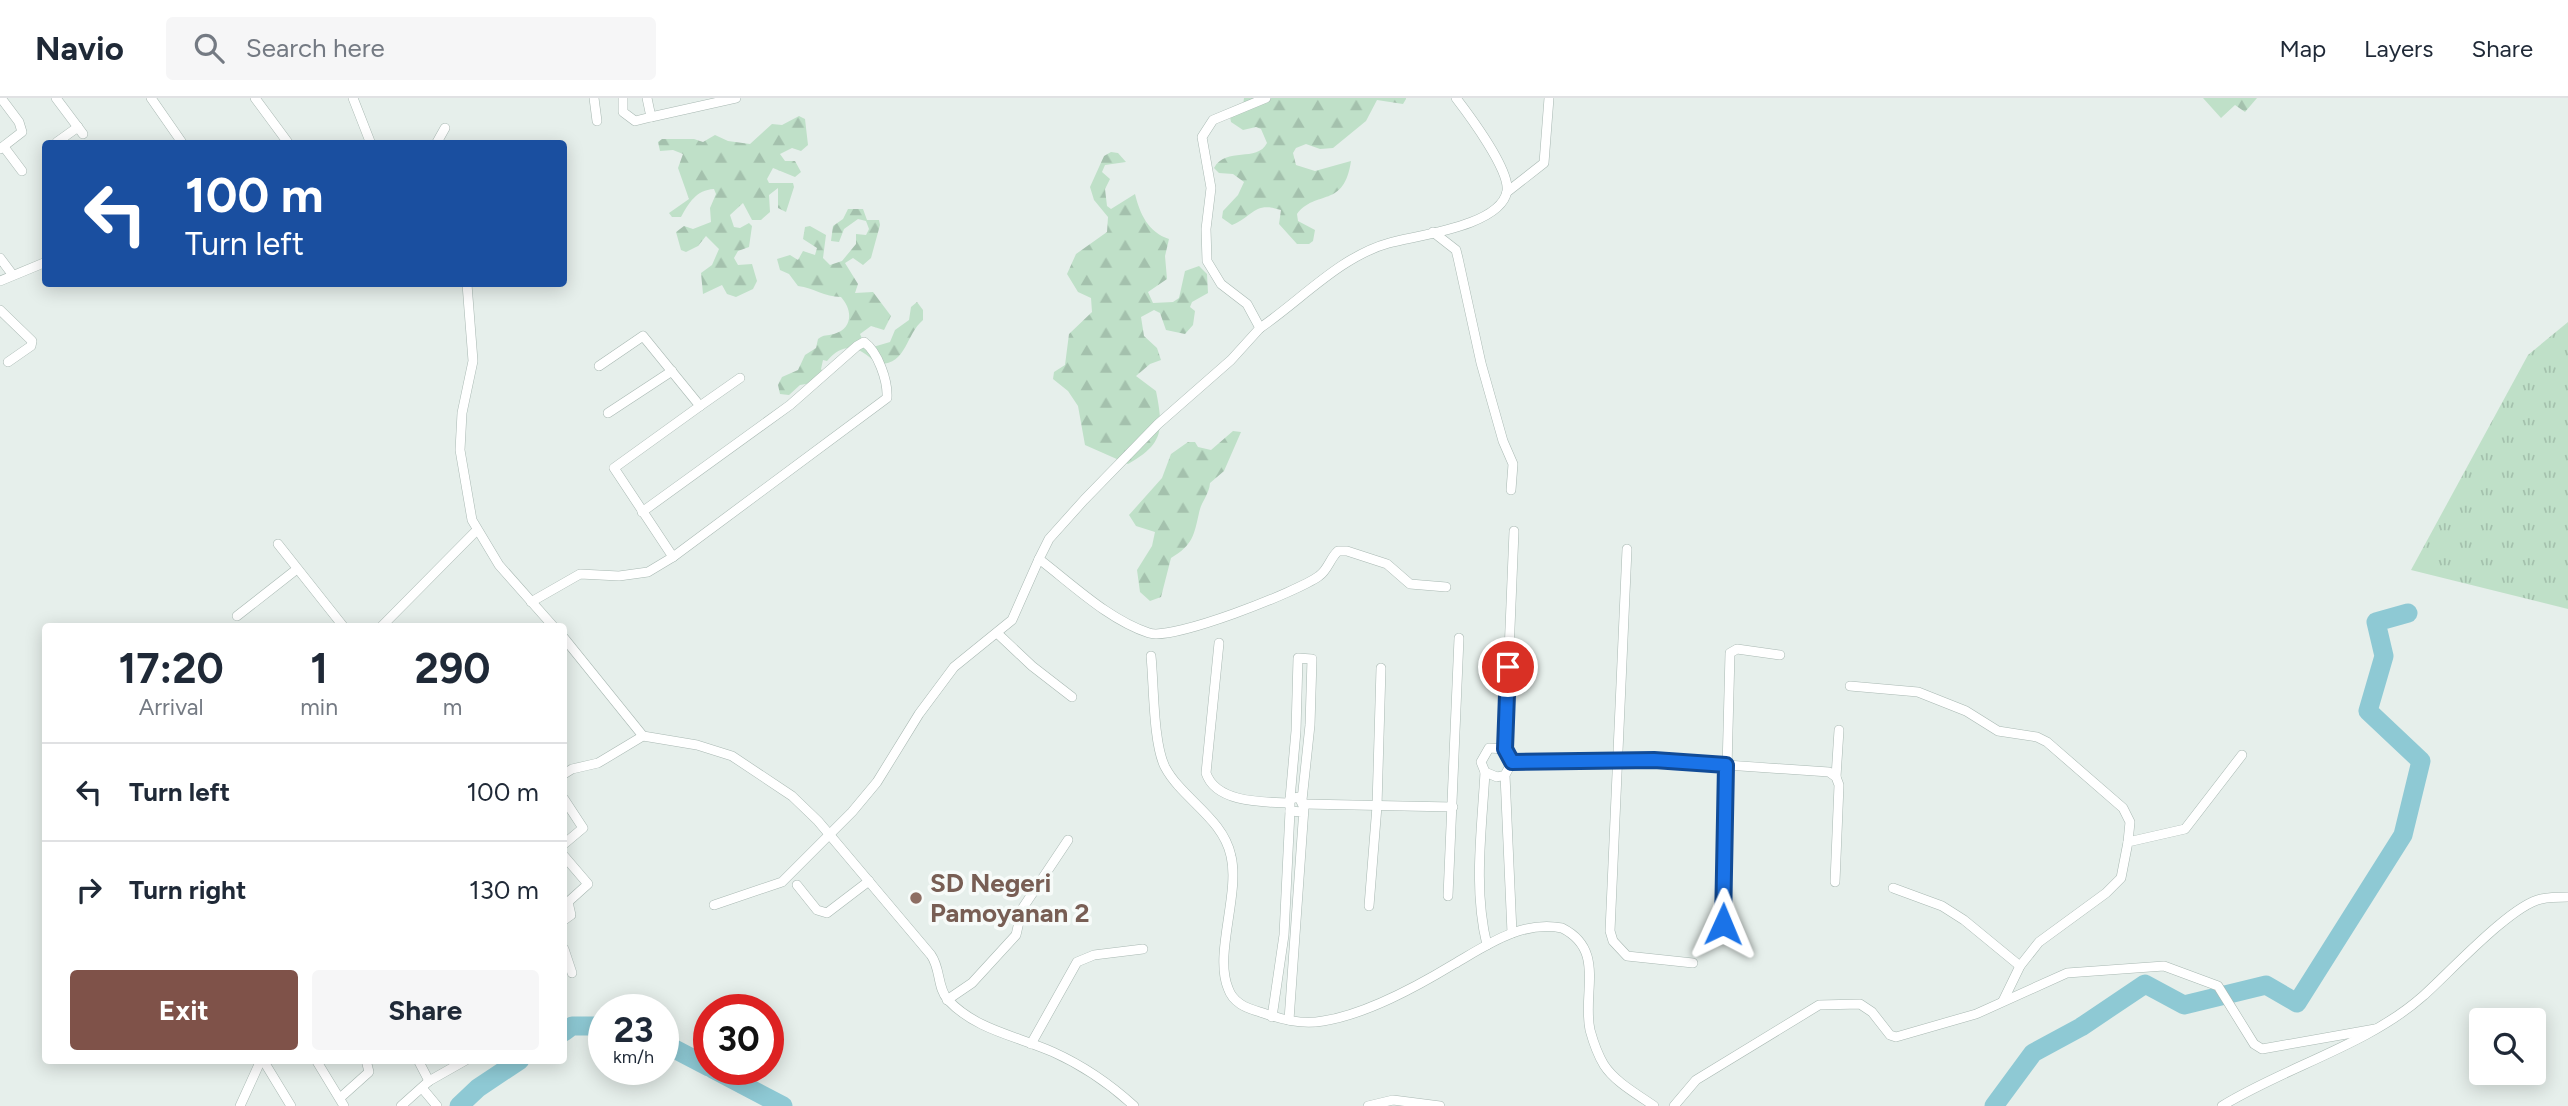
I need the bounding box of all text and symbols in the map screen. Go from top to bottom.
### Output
search box [166,17,656,80]
text: Navio [35,29,124,68]
icon: search [190,29,228,67]
text: Search here [246,32,385,64]
text: Map [2279,34,2326,63]
text: Layers [2364,34,2433,63]
text: Share [2471,34,2533,63]
text: 100 m [185,165,324,224]
icon: left [70,168,161,259]
text: Turn left [185,225,304,263]
pin [1478,637,1538,697]
text: 17:20 [119,643,224,694]
text: 1 [310,643,328,694]
text: 290 [415,643,490,694]
icon: arrive [1489,648,1527,686]
text: Arrival [139,693,204,721]
text: min [300,693,338,721]
text: m [443,693,462,721]
icon: left [70,773,108,811]
text: Turn left [129,776,230,808]
text: 100 m [466,776,539,808]
place label: SD Negeri Pamoyanan 2 [930,867,1090,929]
icon: right [70,871,108,909]
text: Turn right [129,874,246,906]
text: 130 m [469,874,539,906]
position arrow [1686,887,1760,961]
marker: SD Negeri Pamoyanan 2 [908,890,924,906]
button: Exit [70,970,298,1050]
button: Share [312,970,539,1050]
speed limit sign: 30 [693,994,784,1085]
map controls [2469,1008,2546,1085]
button: search [2469,1008,2546,1085]
text: 23 [614,1009,653,1051]
text: km/h [613,1046,654,1068]

